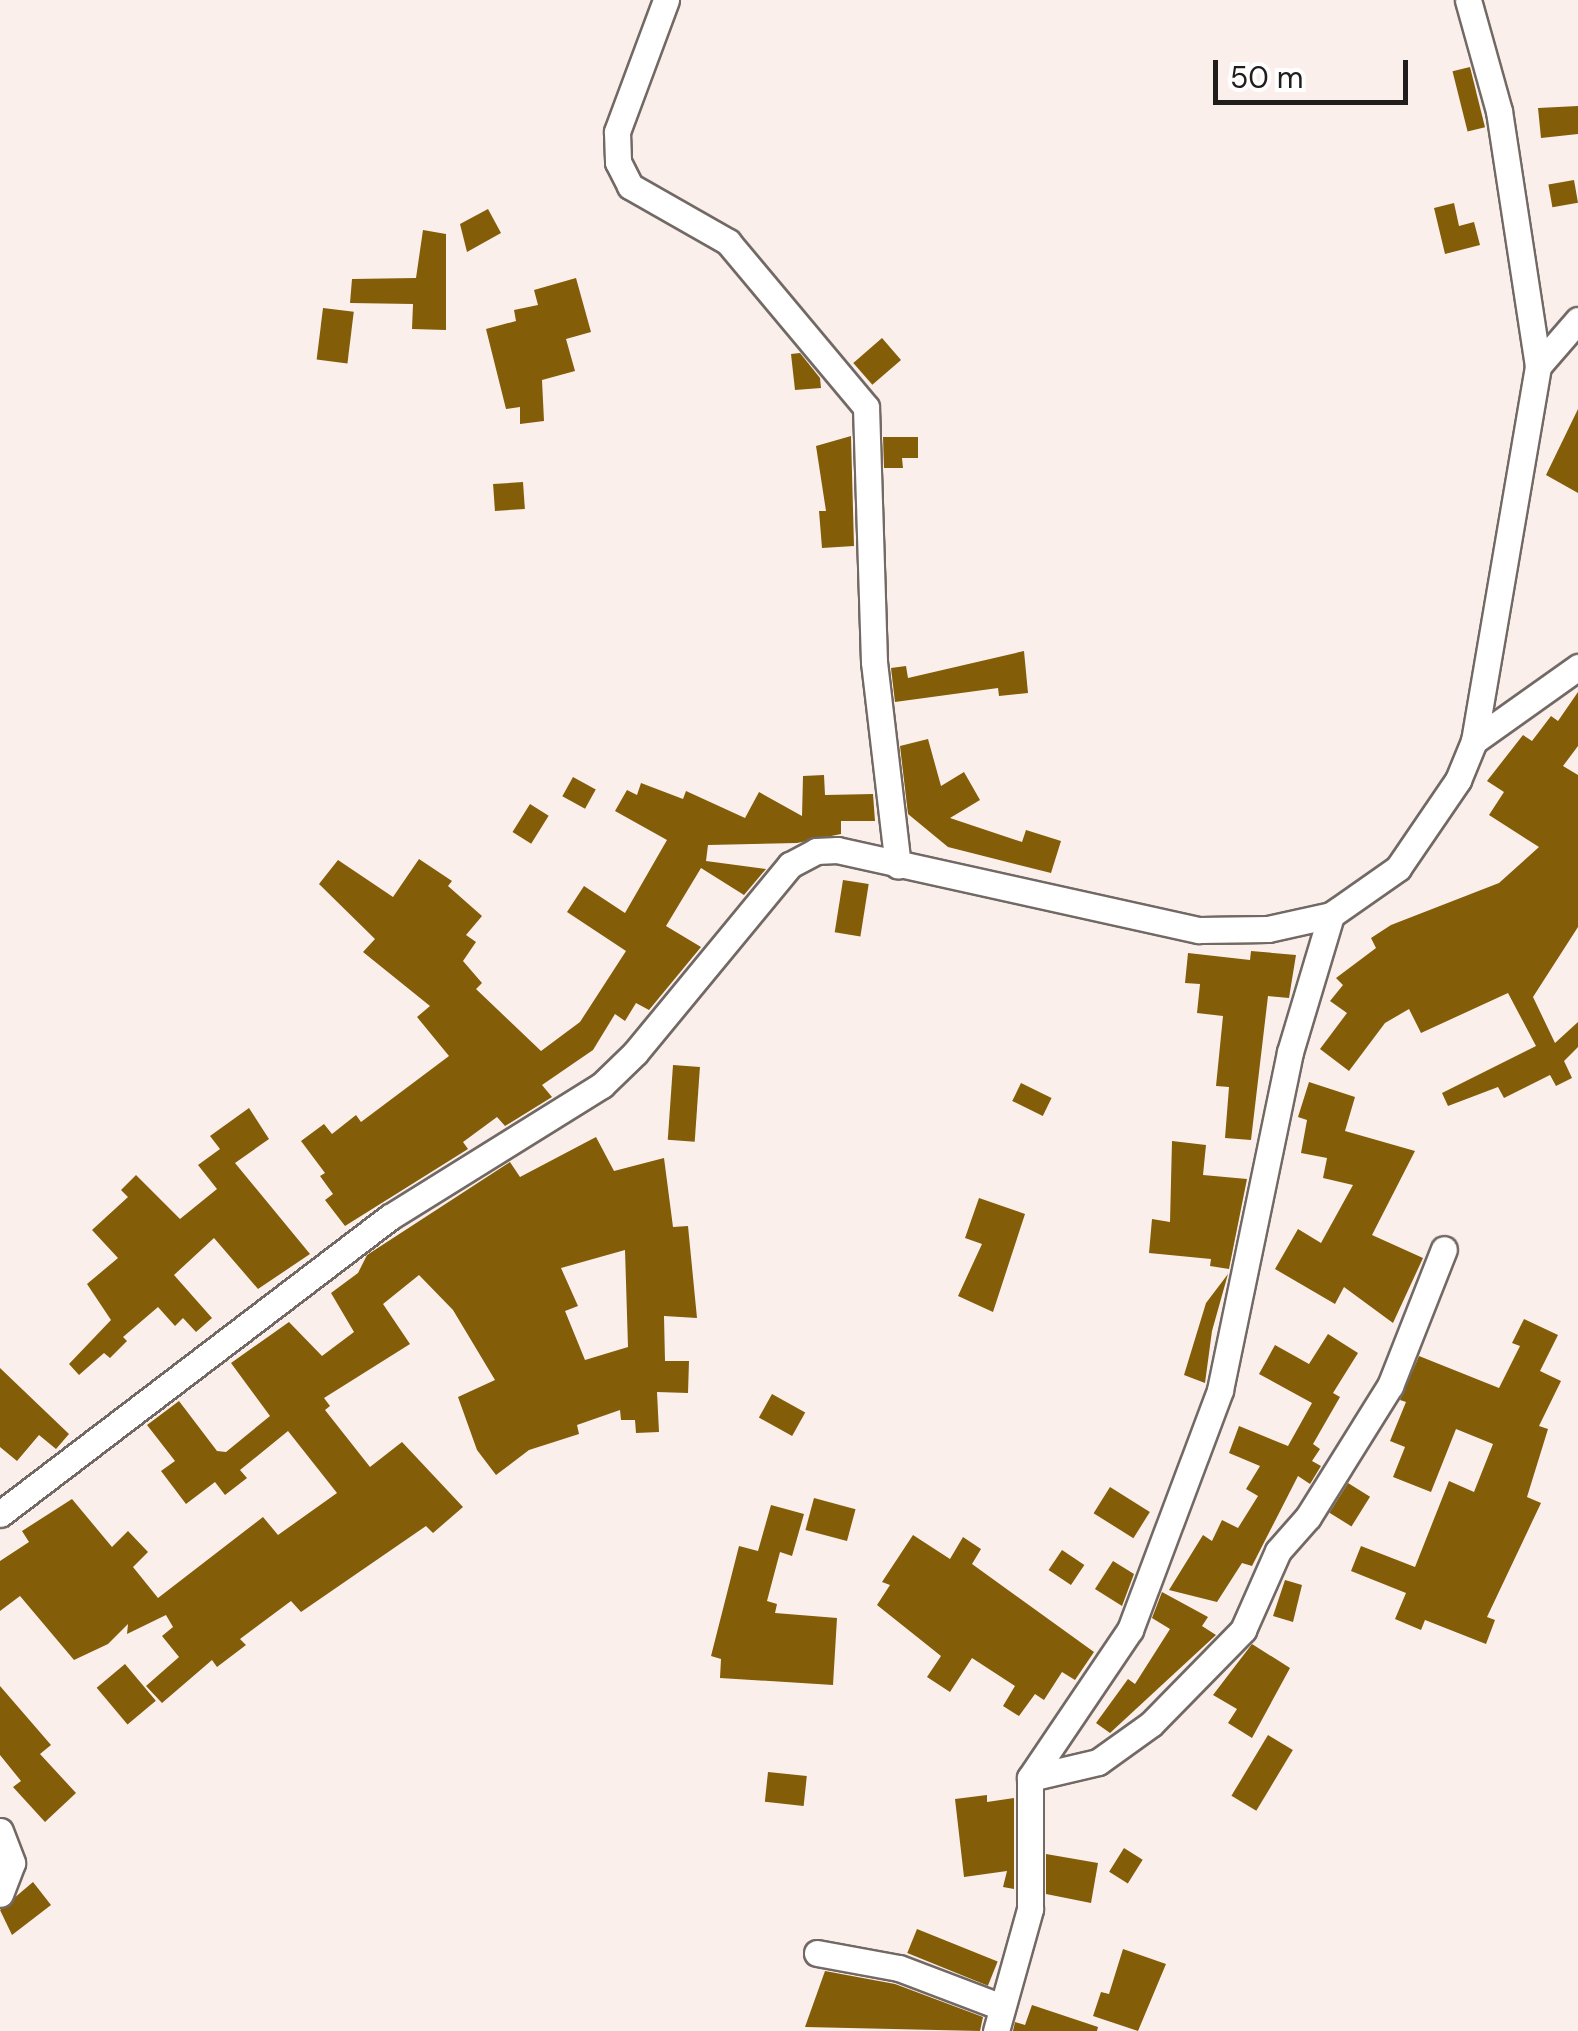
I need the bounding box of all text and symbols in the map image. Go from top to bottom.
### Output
scale bar [1218,40,1413,102]
text: 50 m [1230,58,1304,97]

